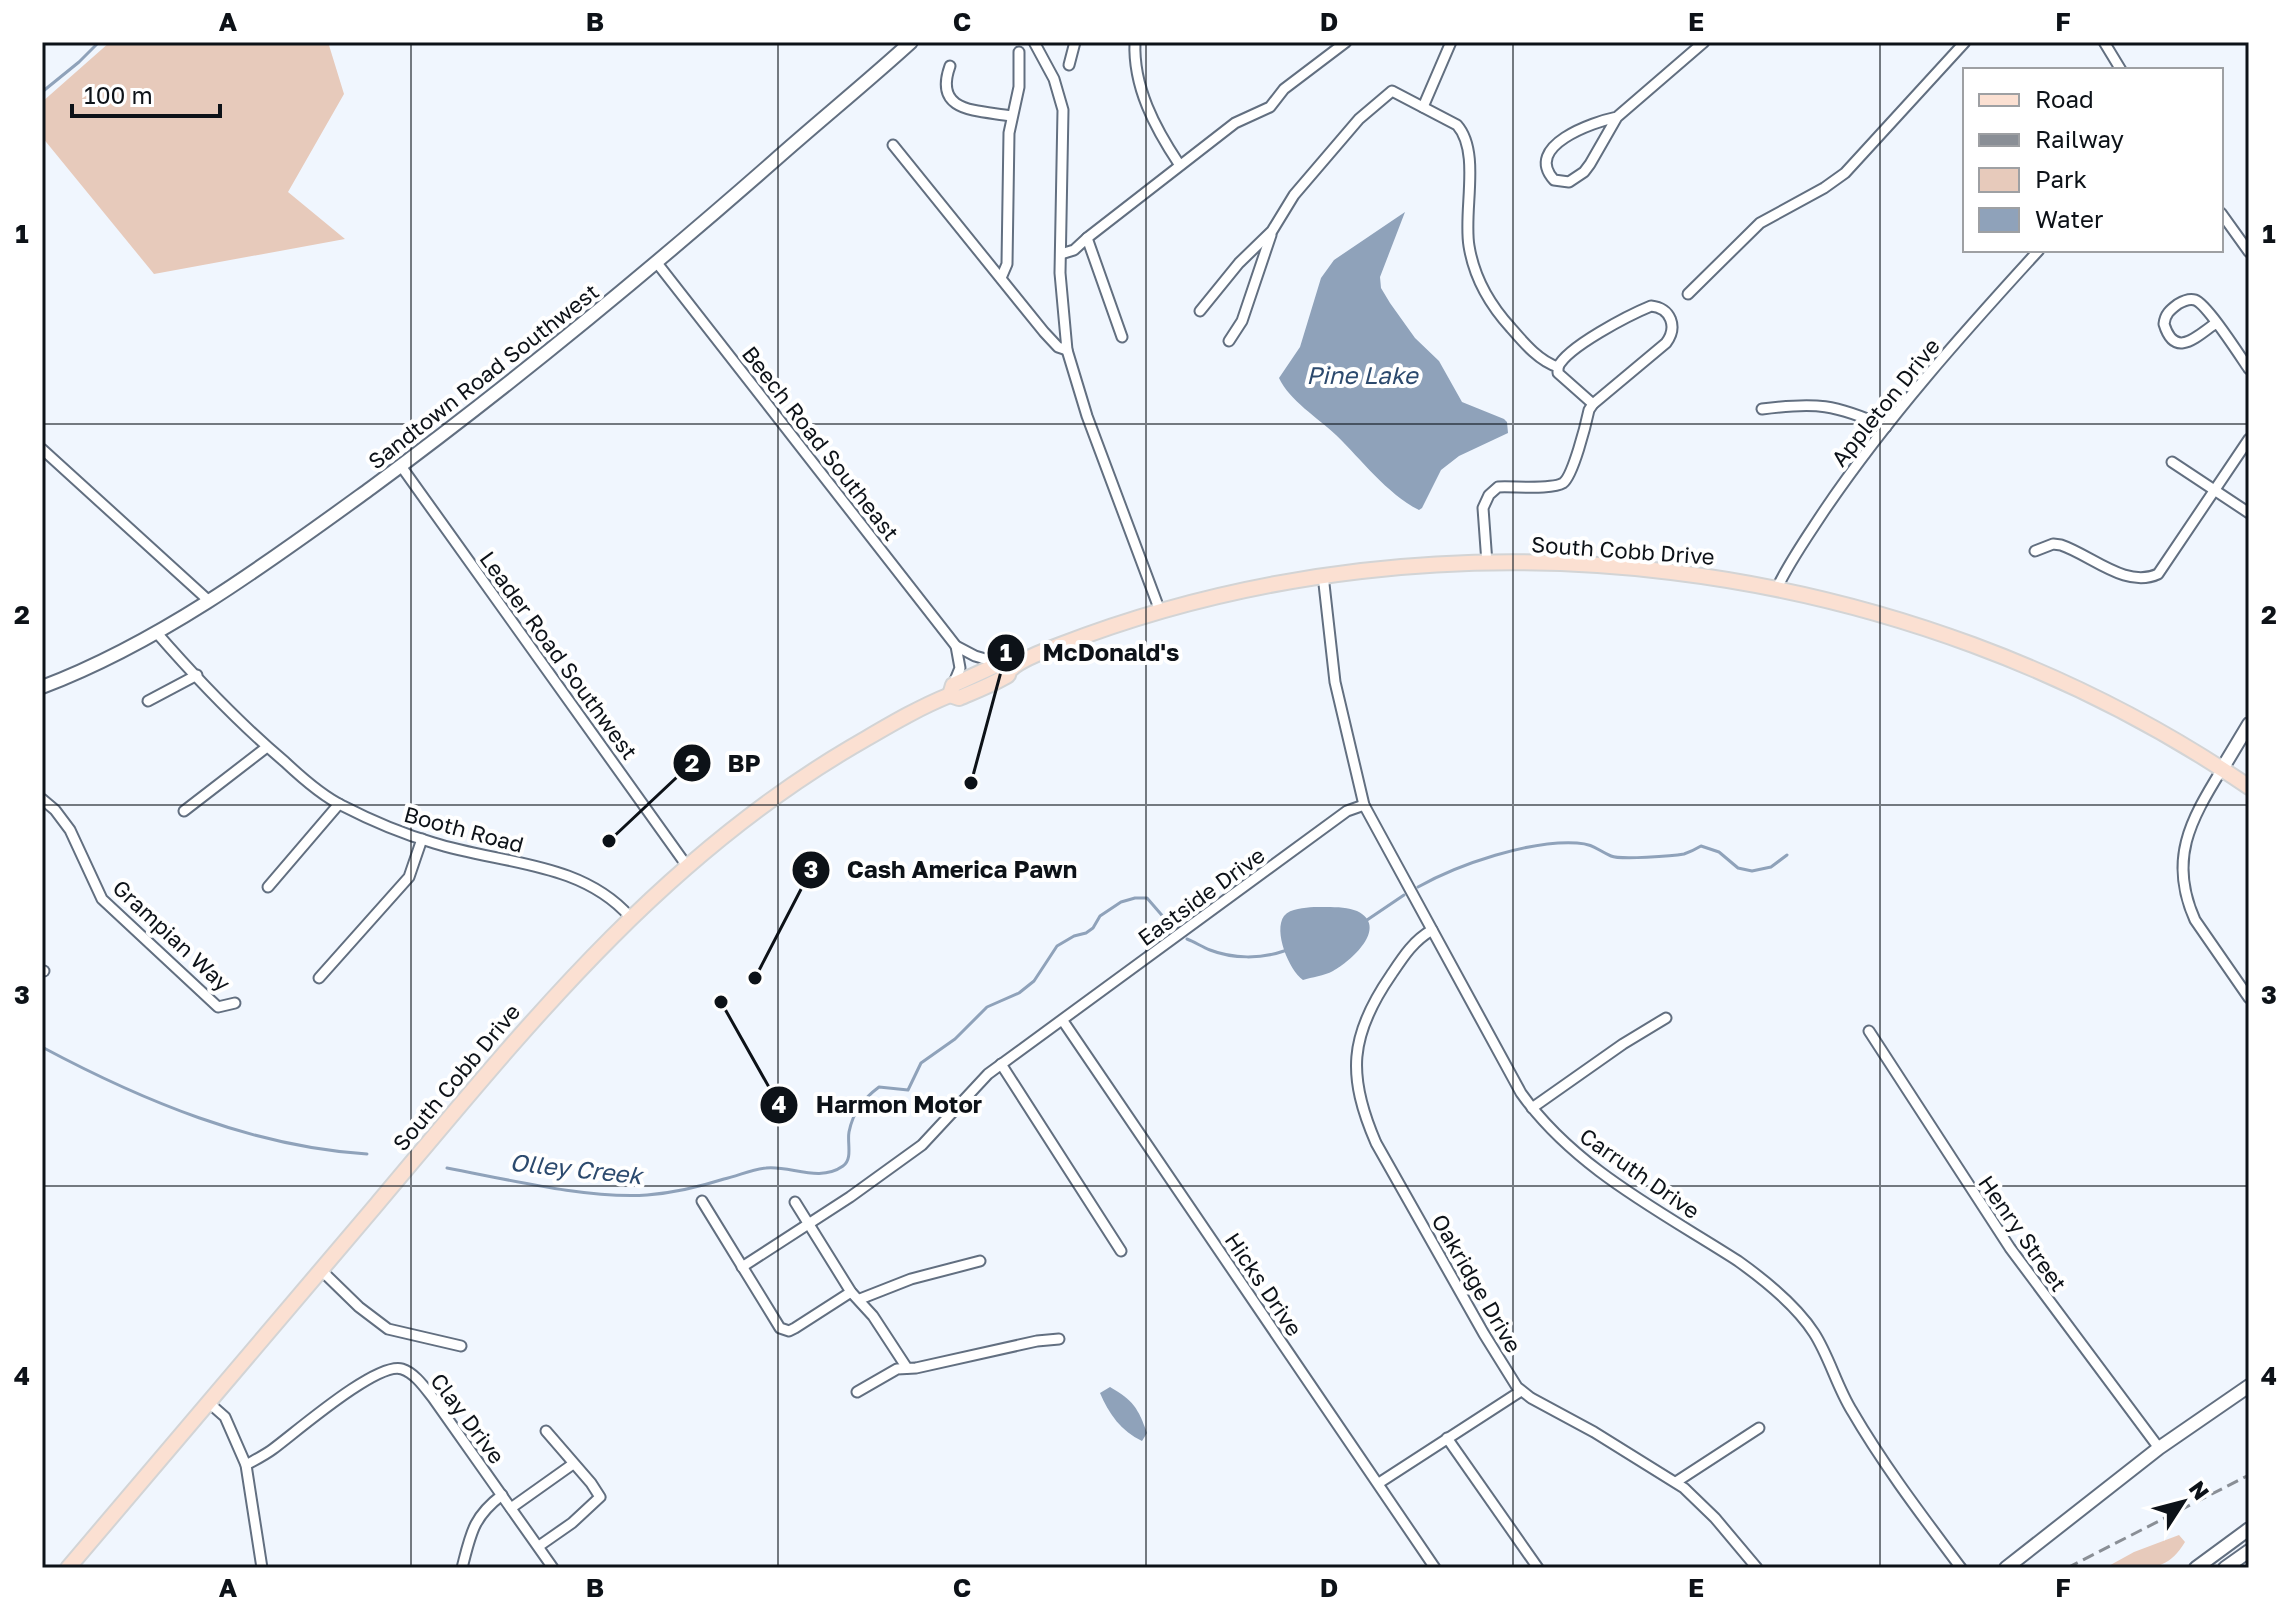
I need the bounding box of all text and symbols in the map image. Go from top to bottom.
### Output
text: A [219,6,238,37]
text: B [586,6,604,37]
text: C [953,6,971,37]
text: D [1320,6,1338,37]
text: E [1688,6,1704,37]
text: F [2055,6,2071,37]
scale bar [72,68,220,118]
legend [1963,68,2223,252]
text: 100 m [84,80,153,109]
text: Road [2035,84,2094,113]
text: Railway [2035,124,2124,153]
text: Park [2035,164,2087,193]
text: Water [2035,204,2103,233]
text: 1 [15,218,29,249]
text: 1 [2262,218,2276,249]
street label: Sandtown Road Southwest [362,278,604,474]
street label: Appleton Drive [1825,333,1945,471]
street label: Beech Road Southeast [737,340,905,546]
water label: Pine Lake [1306,360,1420,389]
street label: South Cobb Drive [1530,530,1716,570]
street label: Leader Road Southwest [474,546,644,764]
text: 2 [14,599,30,630]
text: 2 [2261,599,2277,630]
callout: McDonald's [986,629,1196,677]
text: 1 [1000,637,1012,666]
text: McDonald's [1042,637,1180,666]
callout: BP [672,739,777,787]
text: 2 [685,748,699,777]
text: BP [728,748,761,777]
street label: Booth Road [401,800,527,858]
street label: Eastside Drive [1132,841,1270,951]
callout: Cash America Pawn [791,846,1093,894]
text: 3 [804,854,818,883]
text: Cash America Pawn [847,854,1077,883]
street label: Grampian Way [107,874,237,996]
text: 3 [14,979,30,1010]
text: 3 [2261,979,2277,1010]
street label: South Cobb Drive [387,998,525,1156]
callout: Harmon Motor [759,1081,998,1129]
text: 4 [772,1089,787,1118]
text: Harmon Motor [816,1089,982,1118]
street label: Carruth Drive [1575,1122,1705,1224]
water label: Olley Creek [508,1147,646,1191]
street label: Henry Street [1973,1170,2073,1296]
street label: Oakridge Drive [1426,1209,1528,1357]
street label: Hicks Drive [1220,1227,1308,1341]
text: 4 [14,1360,30,1391]
text: 4 [2261,1360,2277,1391]
street label: Clay Drive [425,1367,511,1469]
north arrow [2143,1462,2223,1542]
text: N [2184,1475,2215,1505]
text: A [219,1572,238,1603]
text: B [586,1572,604,1603]
text: C [953,1572,971,1603]
text: D [1320,1572,1338,1603]
text: E [1688,1572,1704,1603]
text: F [2055,1572,2071,1603]

